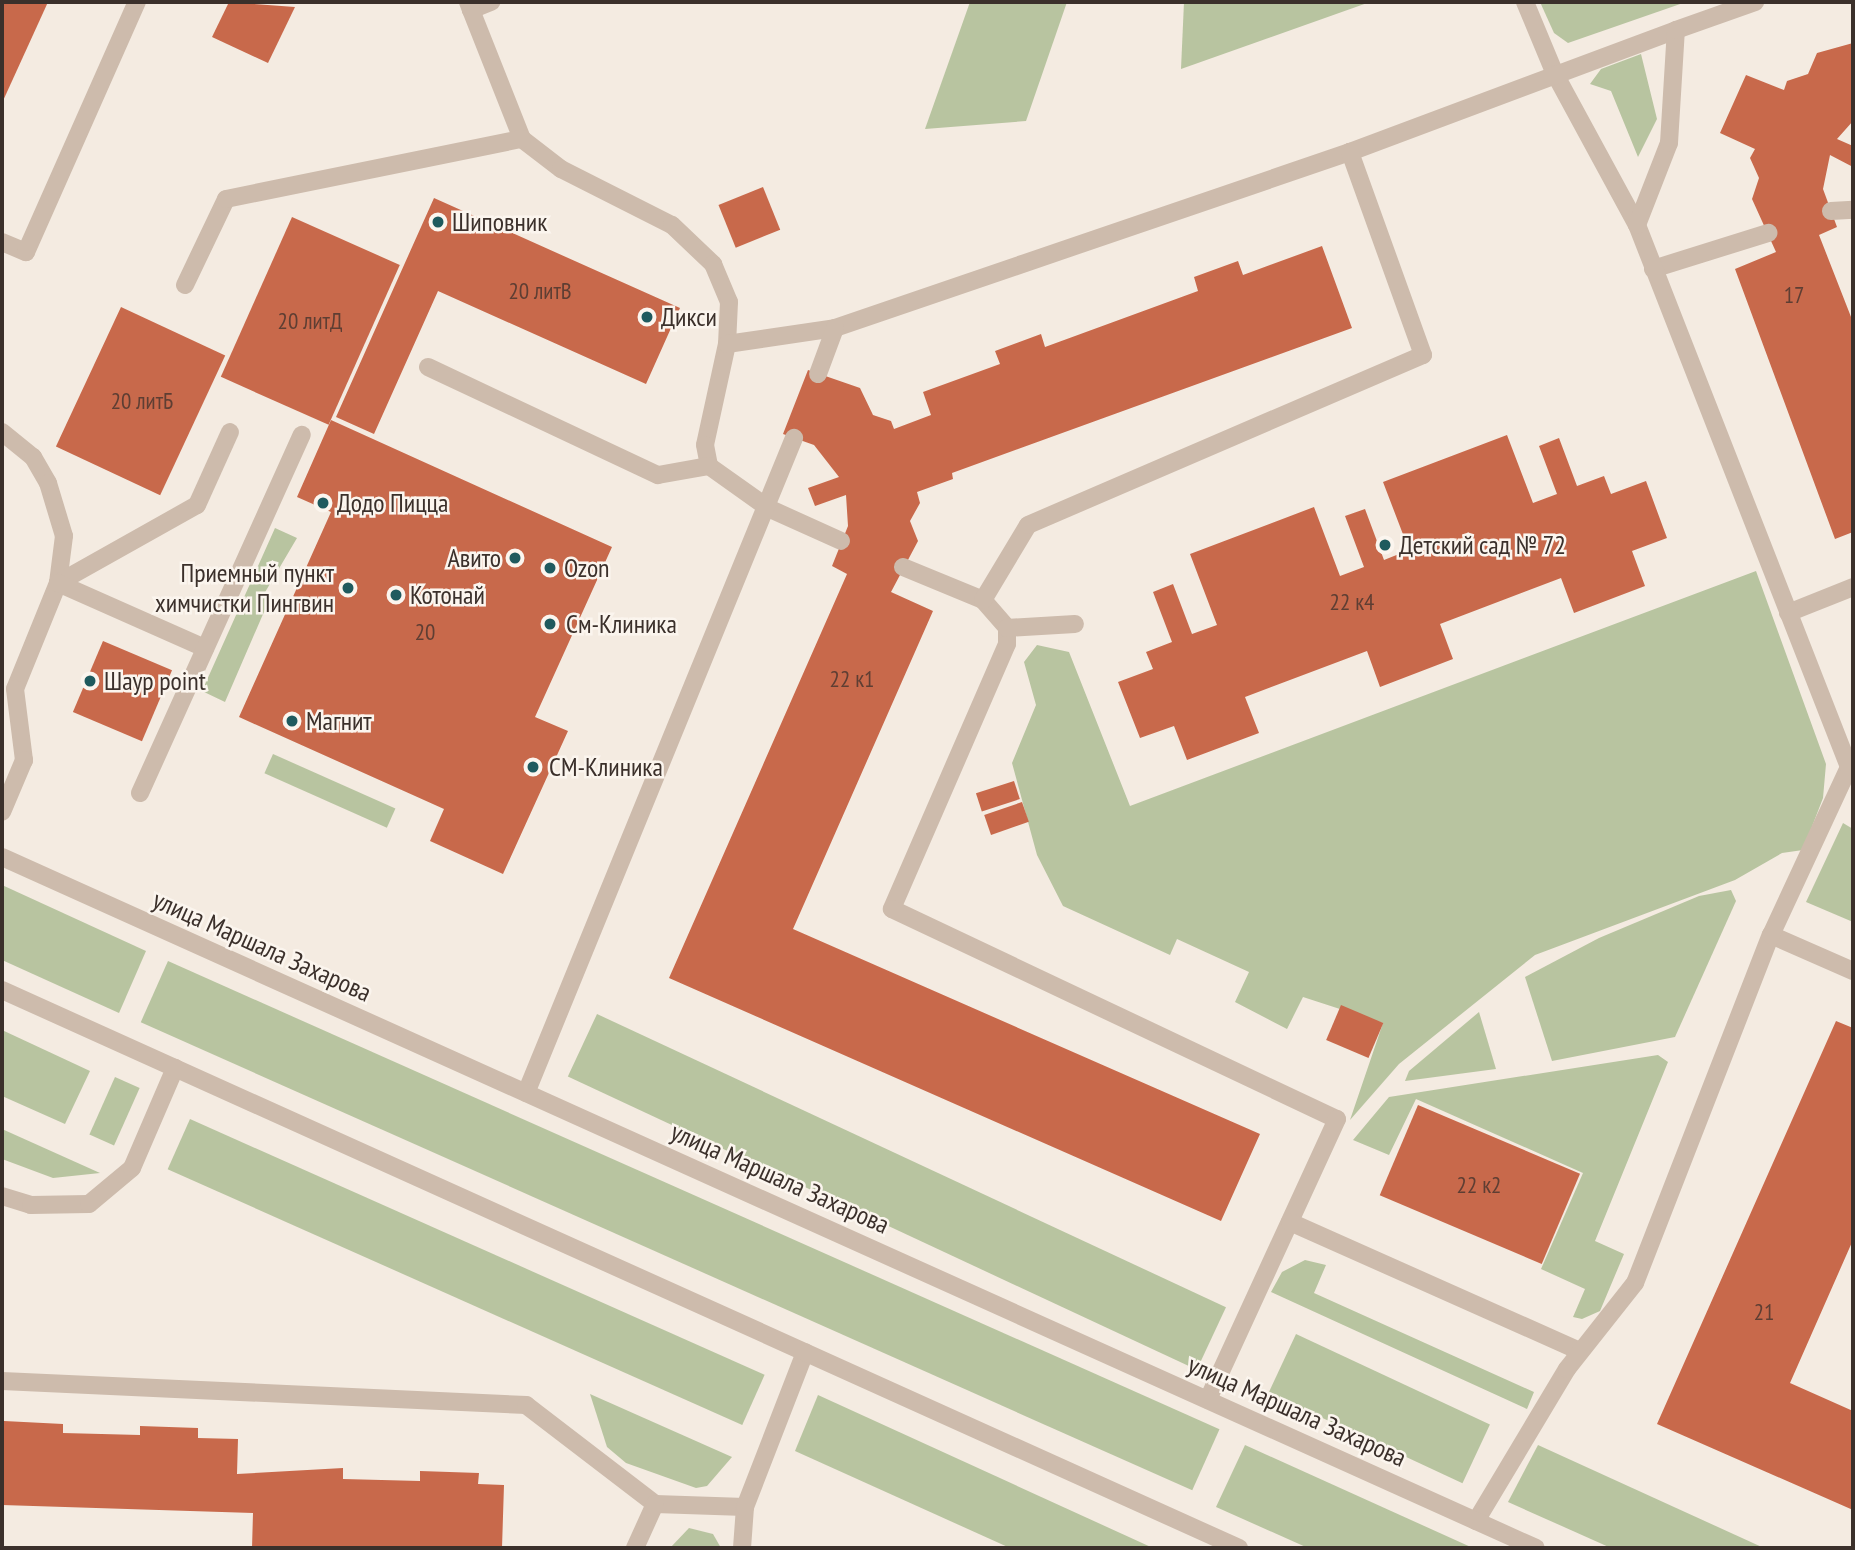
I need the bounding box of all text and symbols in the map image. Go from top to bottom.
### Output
place label: Шиповник [452,206,547,238]
marker: Шиповник [430,214,446,230]
house number: 20 литВ [508,277,572,305]
house number: 17 [1784,281,1804,309]
place label: Дикси [661,301,717,333]
house number: 20 литД [278,307,342,335]
marker: Дикси [639,309,655,325]
house number: 20 литБ [111,387,173,415]
place label: Додо Пицца [337,487,449,519]
marker: Додо Пицца [315,495,331,511]
place label: Детский сад № 72 [1399,529,1566,561]
marker: Детский сад № 72 [1377,537,1393,553]
place label: Авито [448,542,501,574]
marker: Авито [507,550,523,566]
place label: Ozon [564,552,610,584]
place label: Приемный пункт химчистки Пингвин [155,557,334,618]
marker: Ozon [542,560,558,576]
place label: Котонай [410,579,485,611]
marker: Приемный пункт химчистки Пингвин [340,580,356,596]
marker: Котонай [388,587,404,603]
house number: 22 к4 [1330,588,1374,616]
place label: См-Клиника [566,608,677,640]
marker: См-Клиника [540,614,560,634]
house number: 20 [415,618,435,646]
place label: Шаур point [104,665,206,697]
house number: 22 к1 [830,665,874,693]
marker: Шаур point [82,673,98,689]
place label: Магнит [306,705,372,737]
marker: Магнит [284,713,300,729]
place label: СМ-Клиника [549,751,663,783]
marker: СМ-Клиника [523,757,543,777]
street label: улица Маршала Захарова [148,884,376,1008]
street label: улица Маршала Захарова [666,1116,894,1240]
house number: 22 к2 [1457,1171,1501,1199]
house number: 21 [1754,1298,1774,1326]
street label: улица Маршала Захарова [1183,1349,1411,1473]

